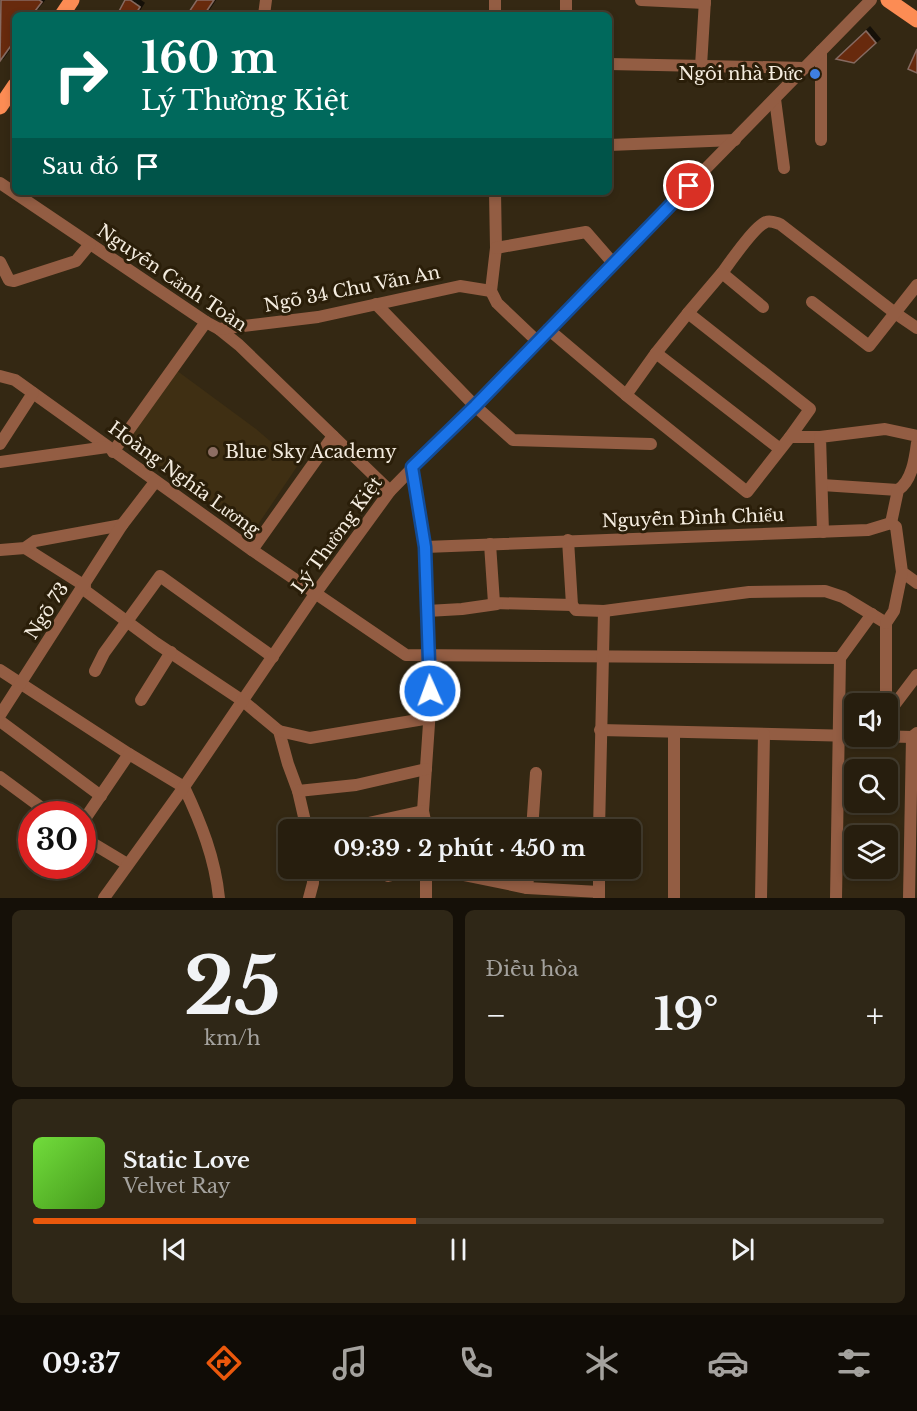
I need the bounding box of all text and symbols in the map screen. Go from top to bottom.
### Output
text: 160 m [141,32,277,84]
icon: right [42,36,120,114]
place label: Ngôi nhà Đức [679,63,803,85]
marker: Ngôi nhà Đức [808,67,822,81]
text: Lý Thường Kiệt [141,84,349,117]
icon: arrive [131,150,164,183]
text: Sau đó [42,153,119,180]
pin [663,160,714,211]
icon: arrive [672,169,705,202]
street label: Nguyễn Cảnh Toàn [93,220,251,336]
street label: Ngõ 34 Chu Văn An [262,261,442,317]
street label: Hoàng Nghĩa Lương [104,417,264,541]
place label: Blue Sky Academy [225,441,397,463]
marker: Blue Sky Academy [206,445,220,459]
street label: Lý Thường Kiệt [287,472,387,598]
street label: Nguyễn Đình Chiểu [601,504,785,532]
street label: Ngõ 73 [20,578,74,644]
position arrow [398,659,462,723]
map controls [844,693,898,879]
button: sound [844,693,898,747]
button: search [844,759,898,813]
speed limit sign: 30 [18,801,96,879]
button: layers [844,825,898,879]
text: 09:39 · 2 phút · 450 m [333,835,586,862]
text: 25 [184,938,281,1035]
text: Điều hòa [486,957,578,981]
text: 19° [654,986,719,1042]
text: − [486,995,506,1036]
text: + [866,995,884,1036]
text: km/h [204,1026,261,1050]
text: Static Love [123,1147,250,1174]
text: Velvet Ray [123,1174,231,1198]
icon: previous [158,1233,191,1266]
icon: pause [442,1233,475,1266]
icon: next [726,1233,759,1266]
icon: directions [203,1342,245,1384]
icon: music [329,1342,371,1384]
icon: phone [455,1342,497,1384]
icon: climate [581,1342,623,1384]
icon: car [707,1342,749,1384]
icon: filters [833,1342,875,1384]
text: 09:37 [42,1347,119,1380]

